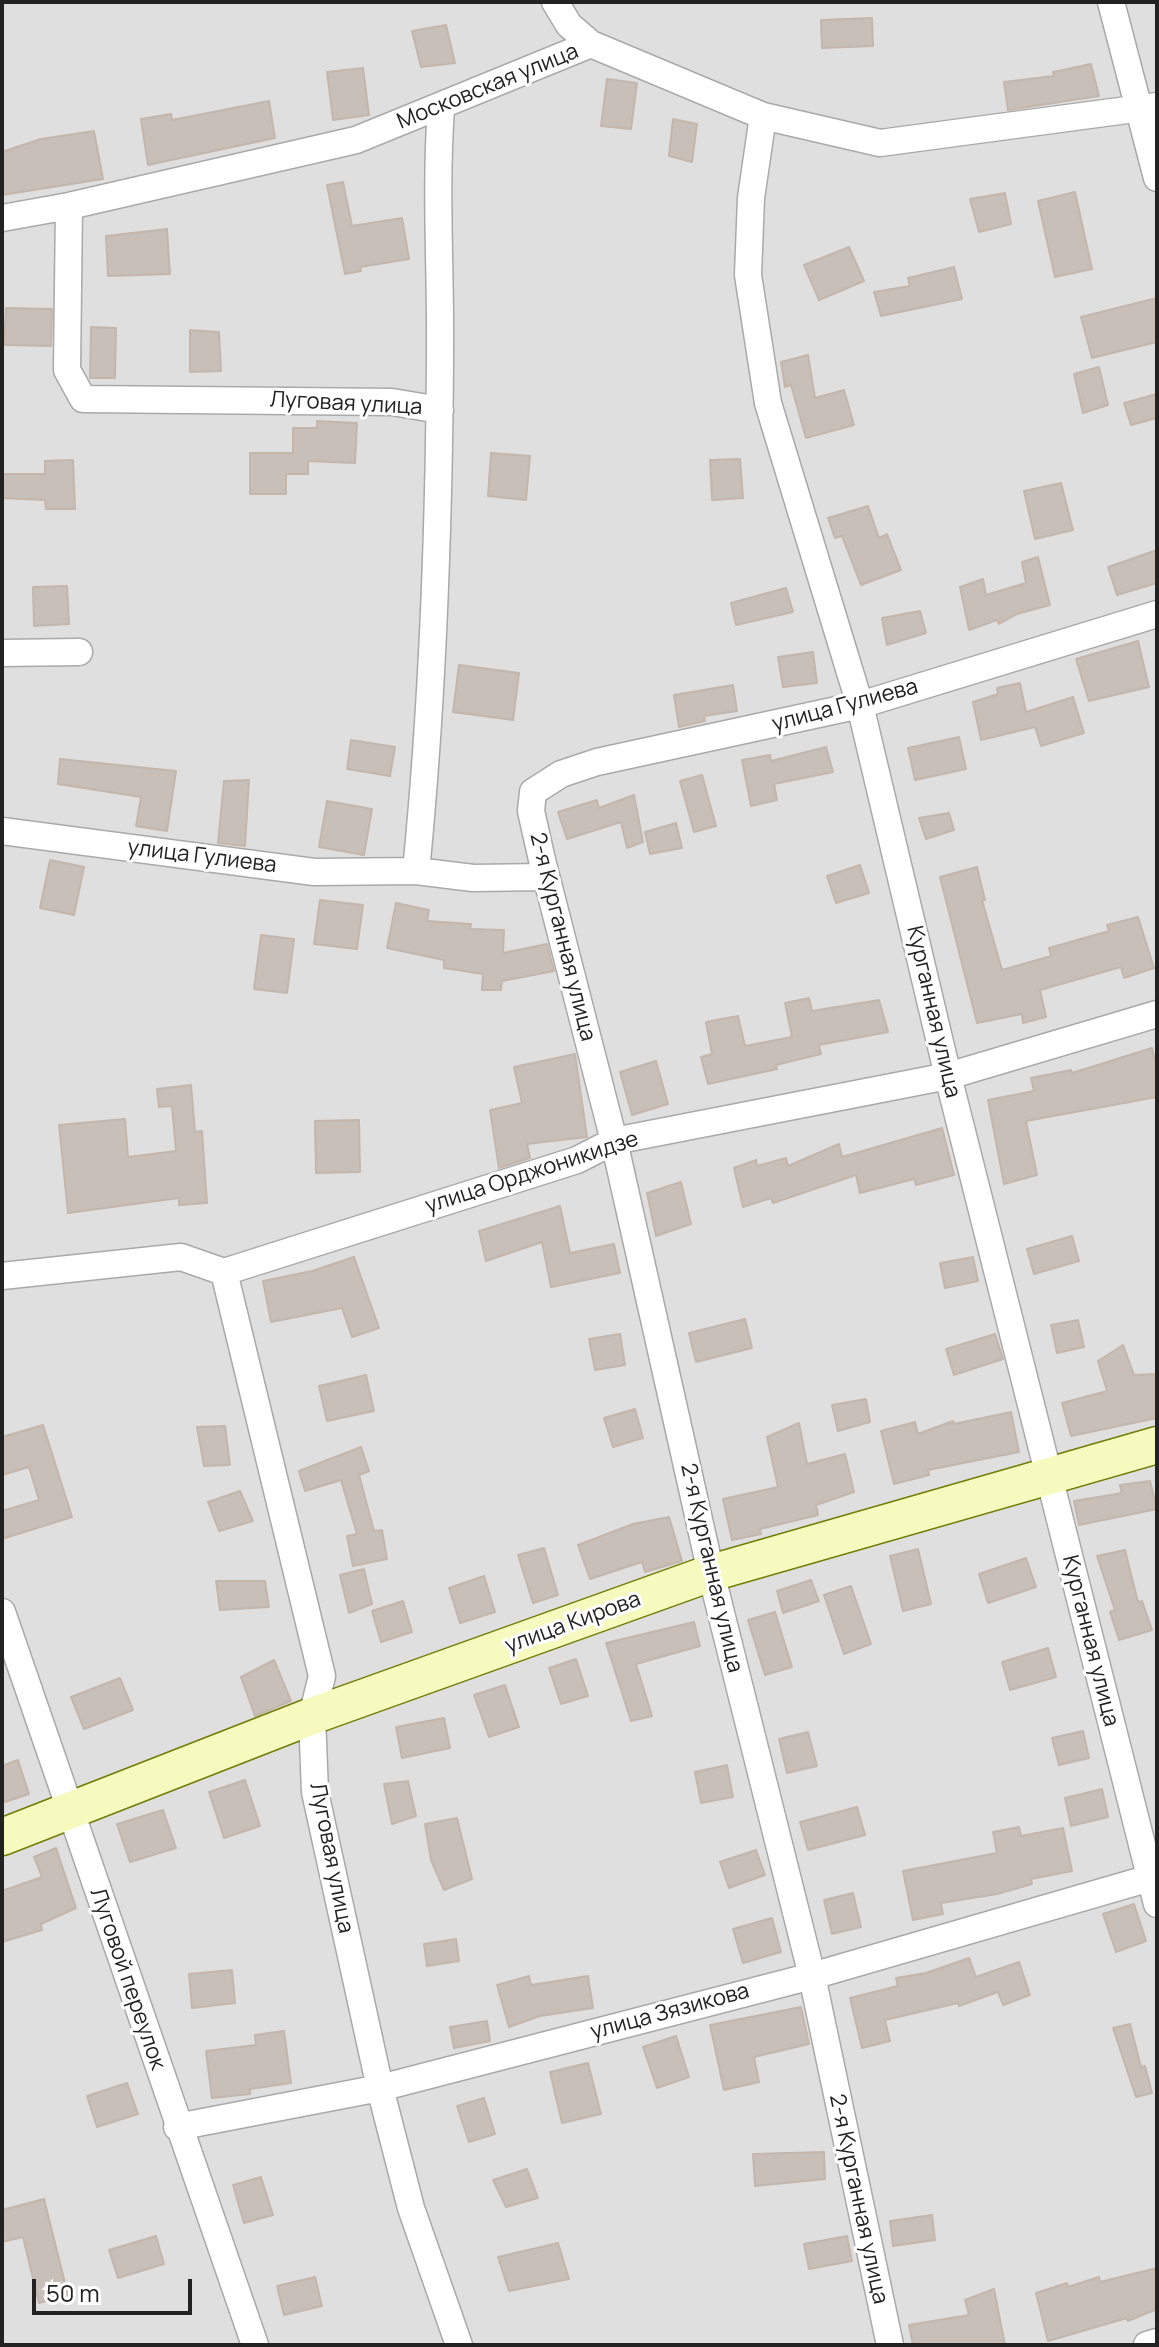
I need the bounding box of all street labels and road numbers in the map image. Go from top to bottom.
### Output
street label: Московская улица [393,39,583,135]
street label: Луговая улица [269,387,423,421]
street label: улица Гулиева [769,674,921,738]
street label: 2-я Курганная улица [523,830,601,1044]
street label: улица Гулиева [126,835,278,879]
street label: Курганная улица [900,923,966,1101]
street label: улица Орджоникидзе [422,1126,642,1220]
street label: 2-я Курганная улица [674,1461,748,1675]
street label: Курганная улица [1056,1553,1124,1729]
street label: улица Кирова [502,1586,644,1660]
street label: Луговая улица [303,1781,359,1935]
street label: Луговой переулок [84,1885,170,2073]
street label: улица Зязикова [588,1978,752,2046]
street label: 2-я Курганная улица [823,2092,893,2306]

